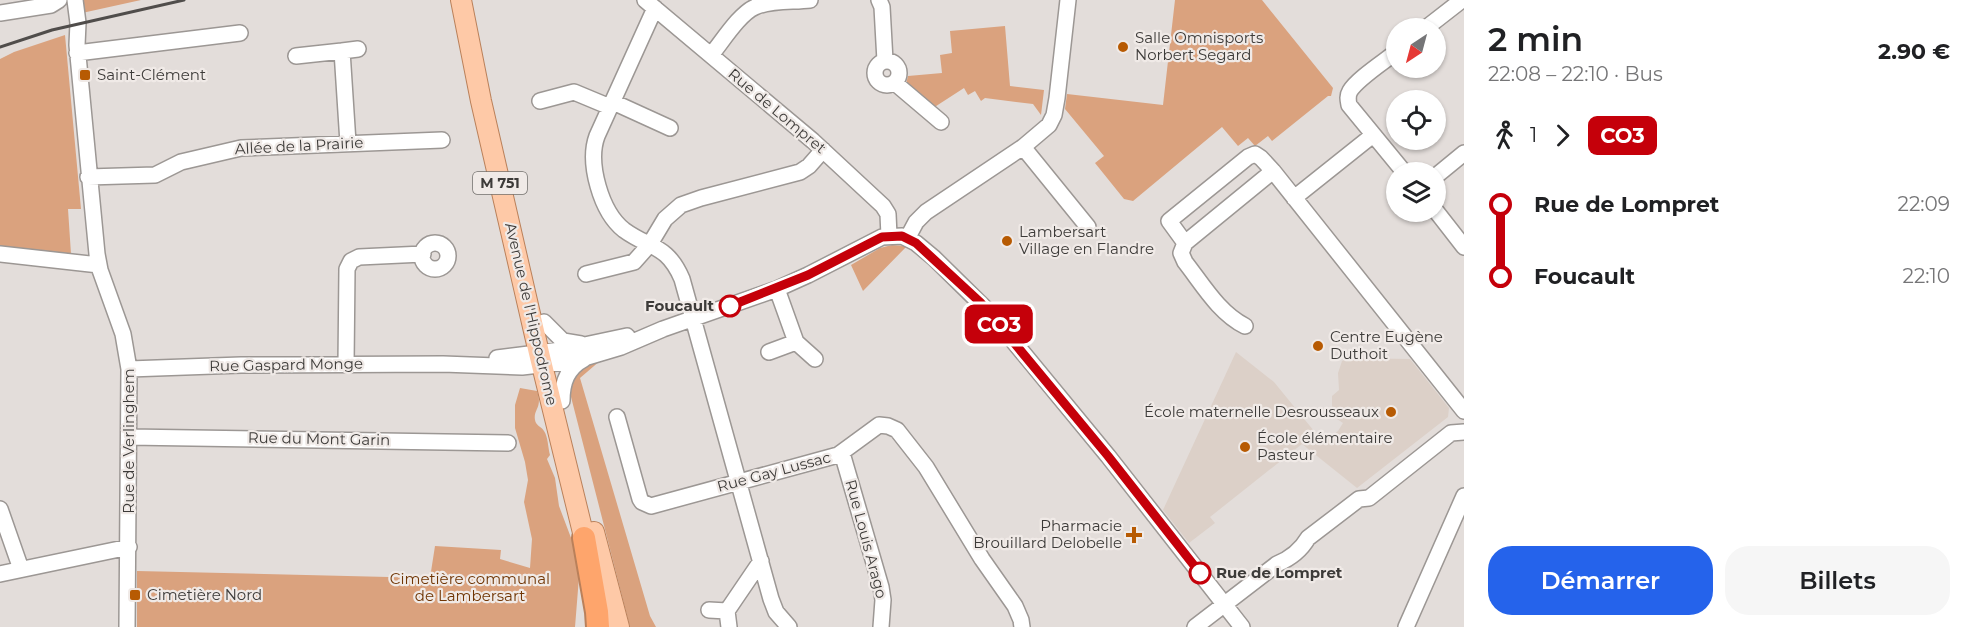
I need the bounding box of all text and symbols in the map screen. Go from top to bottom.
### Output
north arrow [1386,18,1446,78]
map controls [1386,18,1446,222]
text: 2 min [1488,19,1583,59]
place label: Salle Omnisports Norbert Segard [1135,28,1263,64]
text: 2.90 € [1878,38,1950,65]
marker: Salle Omnisports Norbert Segard [1116,40,1130,54]
text: 22:08 – 22:10 · Bus [1488,62,1663,86]
street label: Rue de Lompret [724,64,830,157]
place label: Saint-Clément [97,65,206,84]
marker: Saint-Clément [78,68,92,82]
button: locate [1386,90,1446,150]
icon: walk [1488,119,1521,152]
icon: forward [1546,119,1579,152]
text: 1 [1530,123,1537,147]
text: CO3 [1600,123,1645,148]
street label: Allée de la Prairie [234,133,364,158]
button: layers [1386,162,1446,222]
road number: M 751 [473,172,527,194]
text: Rue de Lompret [1534,191,1719,218]
text: 22:09 [1898,192,1950,216]
street label: Avenue de l'Hippodrome [501,221,562,407]
place label: Lambersart Village en Flandre [1019,222,1154,258]
marker: Lambersart Village en Flandre [1000,234,1014,248]
text: Foucault [1534,263,1635,290]
text: 22:10 [1903,264,1950,288]
marker: Foucault [719,295,741,317]
place label: Foucault [645,296,714,315]
line badge: CO3 [964,304,1034,344]
text: CO3 [977,312,1021,337]
place label: Centre Eugène Duthoit [1330,327,1443,363]
marker: Centre Eugène Duthoit [1311,339,1325,353]
street label: Rue Gaspard Monge [209,354,363,375]
street label: Rue de Verlinghem [119,368,138,514]
place label: École maternelle Desrousseaux [1144,402,1379,421]
marker: École maternelle Desrousseaux [1384,405,1398,419]
street label: Rue du Mont Garin [248,428,390,449]
place label: École élémentaire Pasteur [1257,428,1393,464]
marker: École élémentaire Pasteur [1238,440,1252,454]
street label: Rue Gay Lussac [715,447,833,496]
street label: Rue Louis Arago [842,477,891,600]
place label: Pharmacie Brouillard Delobelle [973,516,1122,552]
marker: Pharmacie Brouillard Delobelle [1127,528,1141,542]
button: Démarrer [1488,546,1713,615]
button: Billets [1725,546,1950,615]
marker: Rue de Lompret [1189,562,1211,584]
place label: Rue de Lompret [1216,563,1343,582]
park label: Cimetière communal de Lambersart [390,569,550,605]
place label: Cimetière Nord [147,585,262,604]
marker: Cimetière Nord [128,588,142,602]

